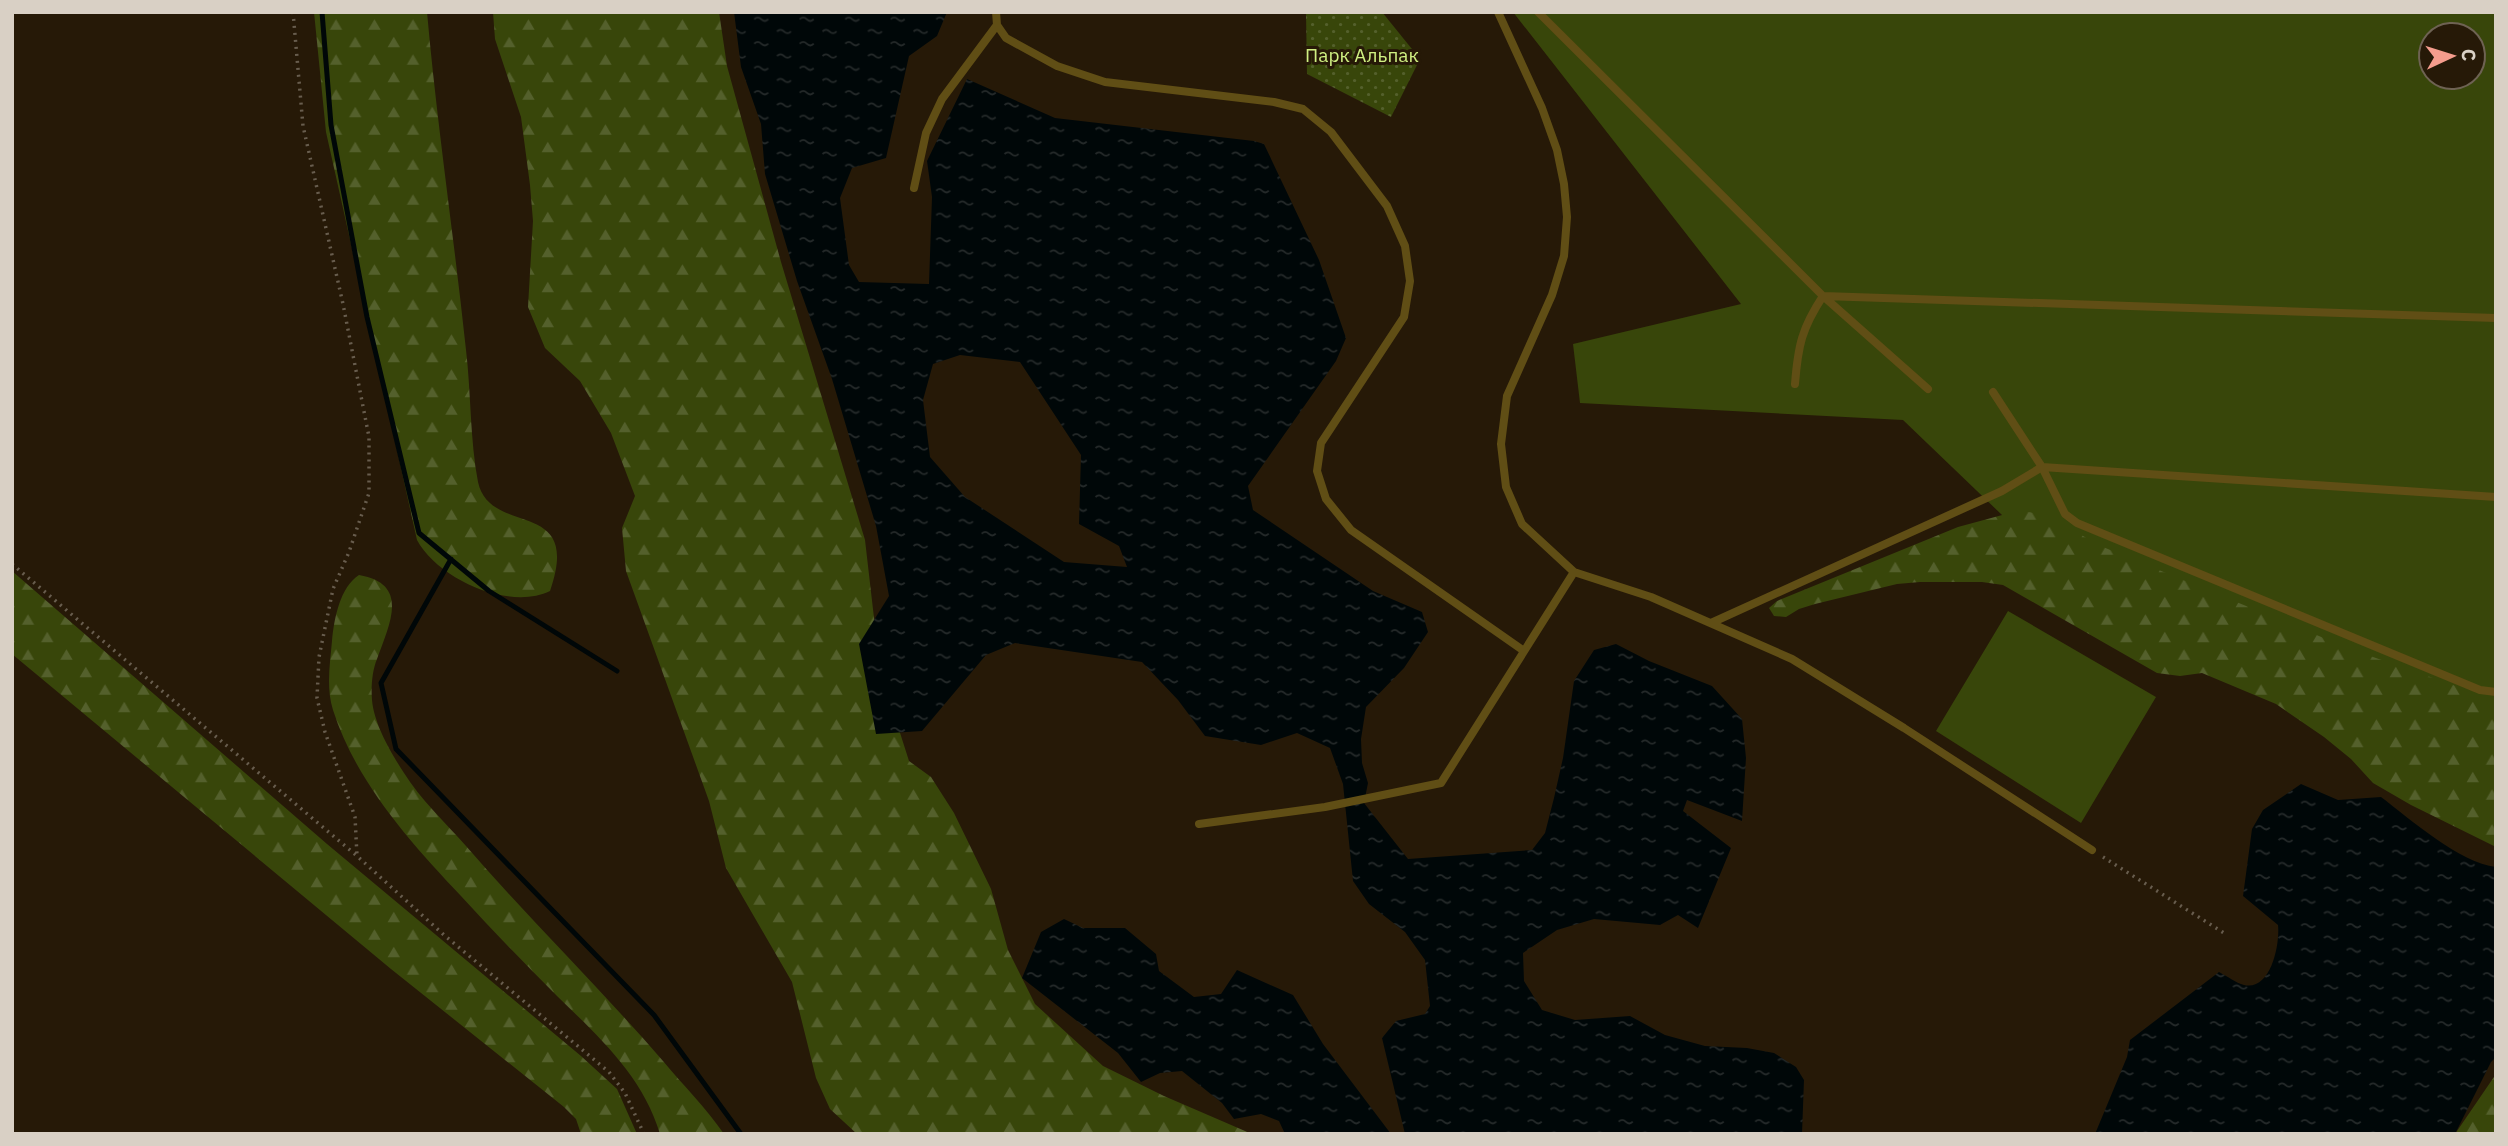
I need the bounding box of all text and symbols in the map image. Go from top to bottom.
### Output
north arrow [2417,21,2487,91]
park label: Парк Альпак [1305,43,1419,67]
text: С [2457,48,2481,62]

